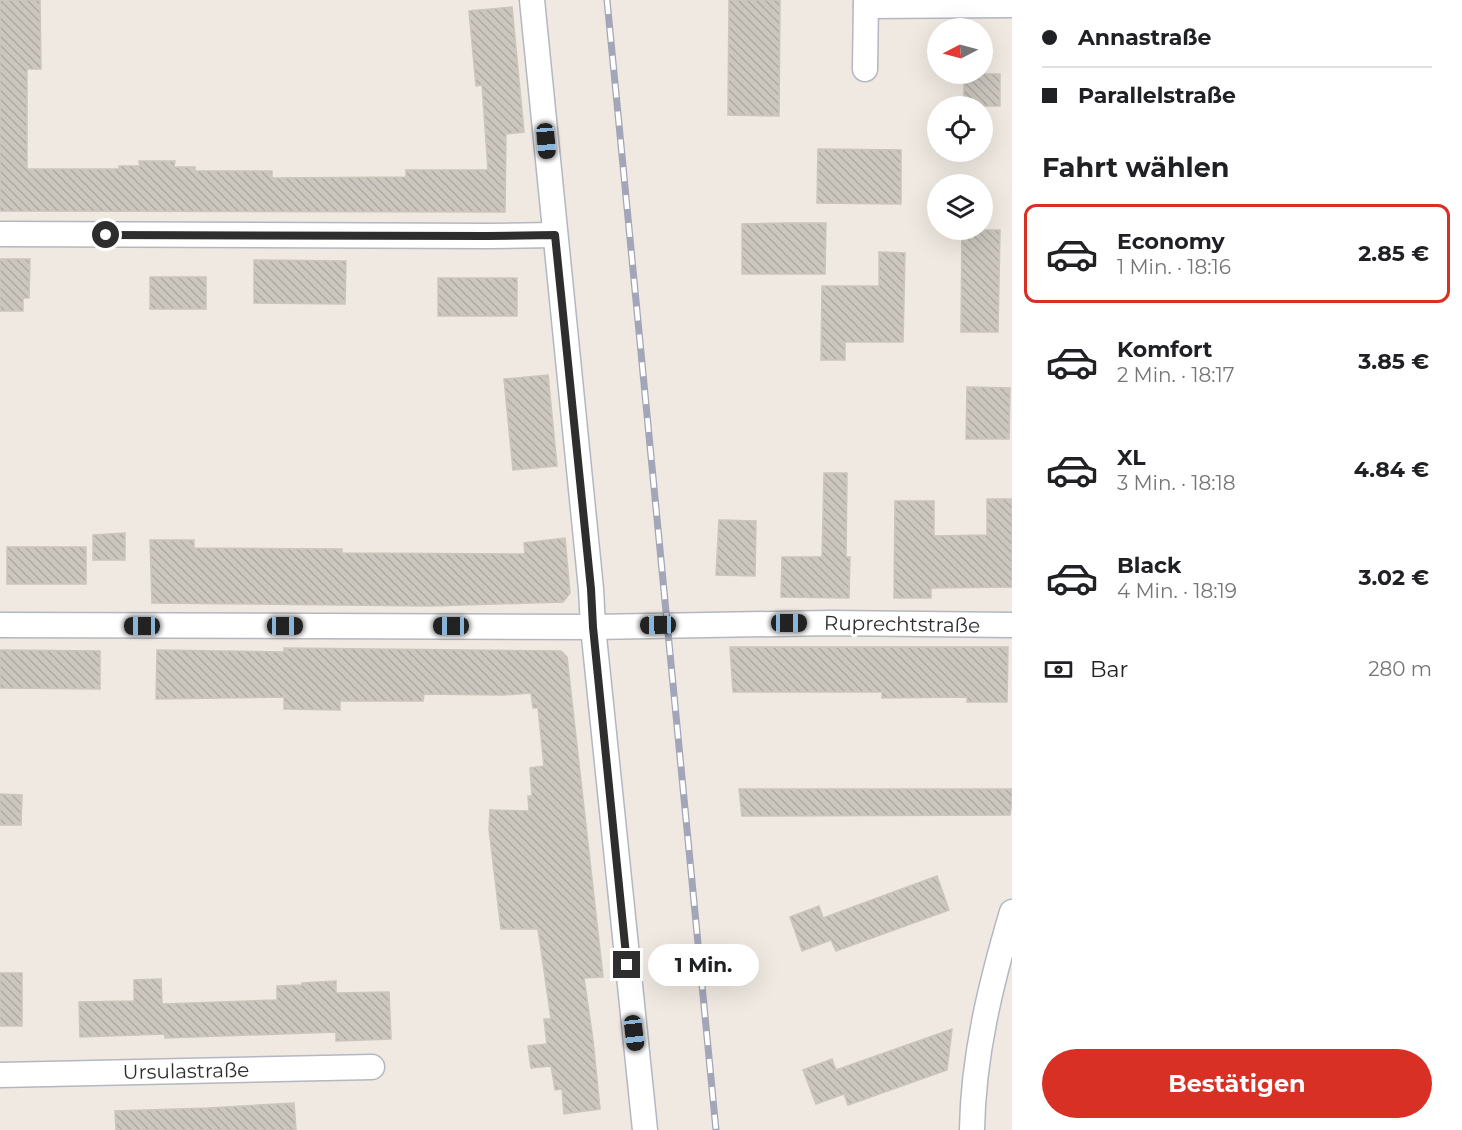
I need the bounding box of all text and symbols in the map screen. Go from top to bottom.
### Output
north arrow [927,18,993,84]
map controls [927,18,993,240]
text: Annastraße [1078,24,1211,51]
text: Parallelstraße [1078,82,1236,109]
button: locate [927,96,993,162]
car [535,122,557,160]
text: Fahrt wählen [1042,151,1229,184]
button: layers [927,174,993,240]
route start [92,221,119,248]
icon: car [1045,227,1099,281]
text: Economy [1117,228,1225,255]
text: 2.85 € [1358,240,1429,267]
text: 1 Min. · 18:16 [1117,255,1231,279]
icon: car [1045,335,1099,389]
text: Komfort [1117,336,1212,363]
text: 3.85 € [1358,348,1429,375]
text: 2 Min. · 18:17 [1117,363,1235,387]
icon: car [1045,443,1099,497]
text: XL [1117,444,1146,471]
text: 4.84 € [1354,456,1429,483]
text: 3 Min. · 18:18 [1117,471,1235,495]
icon: car [1045,551,1099,605]
text: Black [1117,552,1181,579]
text: 3.02 € [1359,564,1429,591]
text: 4 Min. · 18:19 [1117,579,1237,603]
street label: Ruprechtstraße [824,611,980,637]
car [771,614,807,632]
car [640,616,676,634]
car [124,617,160,635]
car [267,617,303,635]
car [433,617,469,635]
icon: cash [1042,653,1075,686]
text: Bar [1090,656,1128,683]
text: 280 m [1368,657,1432,681]
callout: 1 Min. [648,944,759,986]
route end [613,951,640,978]
text: 1 Min. [675,953,732,977]
car [623,1014,645,1052]
button: Bestätigen [1042,1049,1432,1118]
street label: Ursulastraße [123,1058,249,1084]

